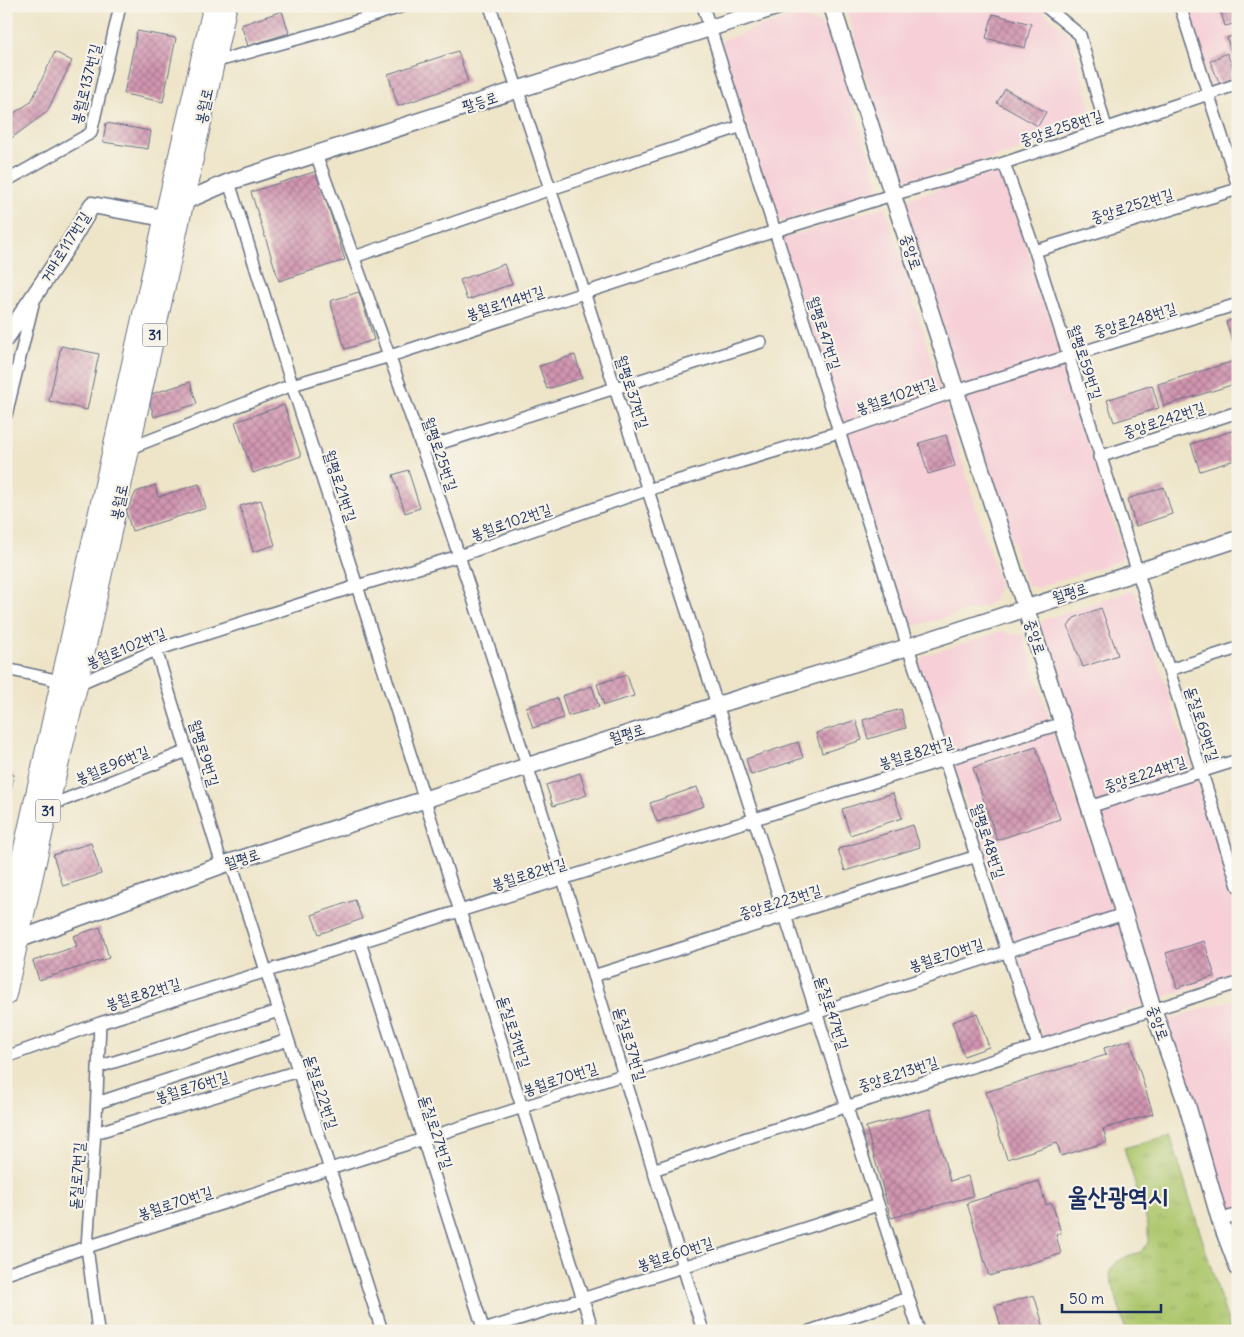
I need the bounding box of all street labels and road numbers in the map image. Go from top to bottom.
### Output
street label: 봉월로137번길 [66,42,105,126]
street label: 봉월로 [190,86,217,126]
street label: 팔등로 [460,87,500,116]
street label: 중앙로258번길 [1017,105,1105,150]
street label: 중앙로252번길 [1088,184,1175,227]
street label: 거마로117번길 [35,208,94,286]
street label: 중앙로 [897,232,926,272]
street label: 봉월로114번길 [463,281,546,324]
street label: 월평로47번길 [804,294,845,372]
street label: 중앙로248번길 [1091,298,1179,341]
street label: 월평로59번길 [1064,322,1107,402]
road number: 31 [142,324,168,346]
street label: 월평로37번길 [612,353,653,431]
street label: 봉월로102번길 [853,373,939,418]
street label: 중앙로242번길 [1120,397,1207,442]
street label: 월평로25번길 [419,414,462,493]
street label: 월평로21번길 [320,447,361,524]
street label: 봉월로 [105,482,132,522]
street label: 봉월로102번길 [468,499,554,544]
street label: 월평로 [1050,578,1090,607]
street label: 중앙로 [1021,617,1050,657]
street label: 봉월로102번길 [83,623,169,672]
street label: 돋질로69번길 [1181,684,1224,764]
street label: 월평로9번길 [185,717,224,789]
street label: 월평로 [607,719,647,748]
street label: 봉월로82번길 [876,732,956,773]
street label: 봉월로96번길 [72,741,151,788]
street label: 중앙로224번길 [1101,751,1188,796]
road number: 31 [36,799,60,822]
street label: 월평로48번길 [967,801,1010,881]
street label: 월평로 [222,844,262,873]
street label: 봉월로82번길 [489,853,569,894]
street label: 중앙로223번길 [736,880,823,923]
street label: 봉월로70번길 [906,934,986,976]
street label: 봉월로82번길 [103,973,183,1014]
street label: 돋질로47번길 [812,974,853,1052]
street label: 돋질로31번길 [494,993,535,1070]
street label: 중앙로 [1144,1003,1173,1043]
street label: 돋질로37번길 [610,1005,651,1083]
street label: 돋질로22번길 [301,1052,342,1131]
street label: 중앙로213번길 [855,1052,940,1095]
street label: 봉월로70번길 [520,1058,600,1100]
street label: 봉월로76번길 [153,1066,231,1107]
street label: 돋질로27번길 [416,1093,457,1171]
street label: 돋질로7번길 [65,1142,88,1210]
street label: 봉월로70번길 [135,1182,215,1224]
street label: 봉월로60번길 [634,1232,715,1275]

